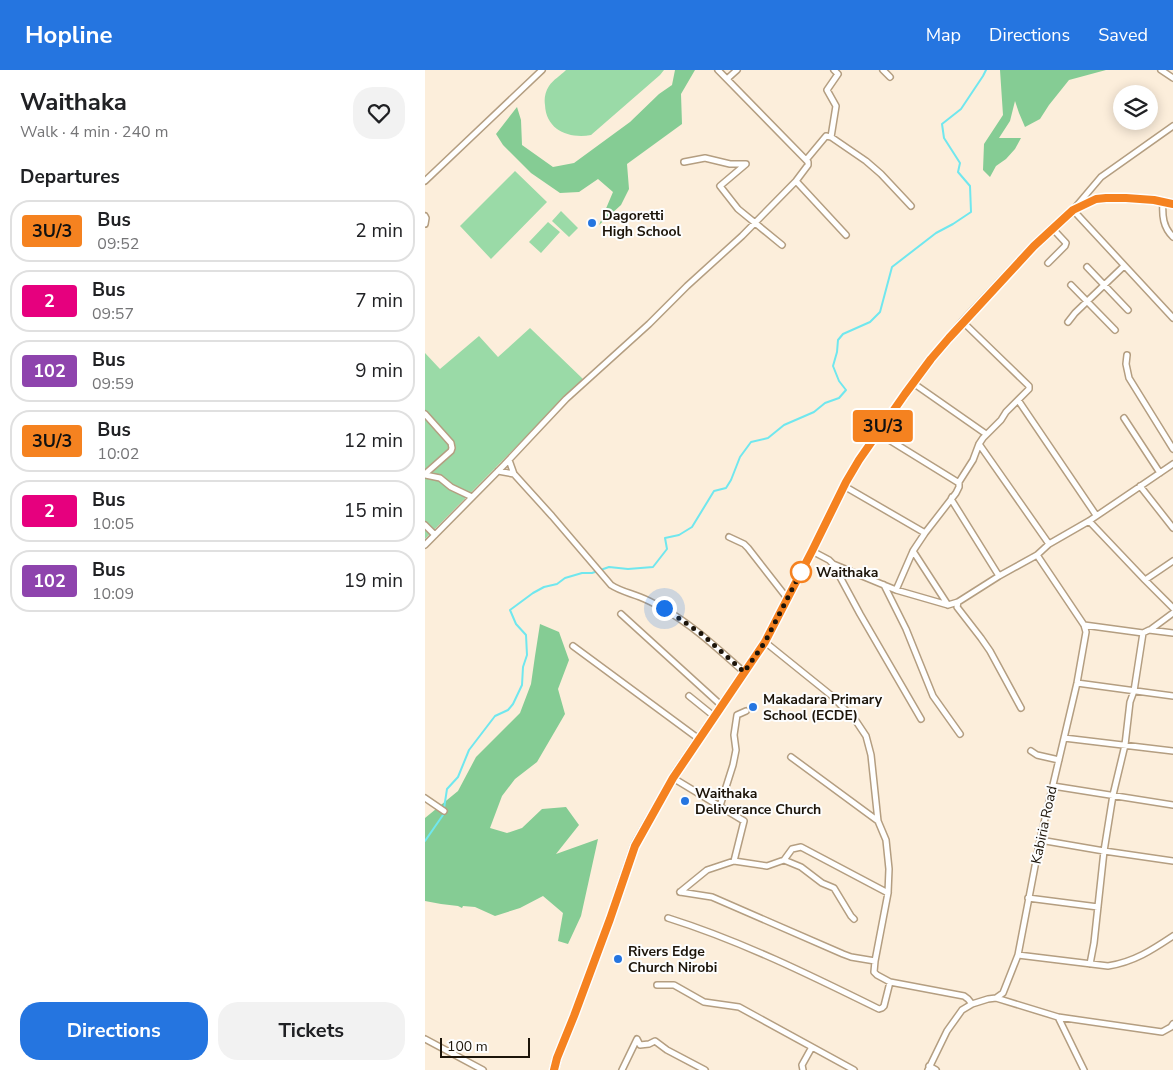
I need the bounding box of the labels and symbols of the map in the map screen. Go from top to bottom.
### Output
place label: Dagoretti High School [602,206,682,241]
marker: Dagoretti High School [586,217,598,229]
line badge: 3U/3 [848,410,918,442]
marker: Waithaka [790,561,812,583]
place label: Waithaka [816,563,878,582]
your location [652,596,677,621]
place label: Makadara Primary School (ECDE) [763,690,883,725]
marker: Makadara Primary School (ECDE) [747,701,759,713]
place label: Waithaka Deliverance Church [695,784,821,819]
street label: Kabiria Road [1026,784,1062,866]
marker: Waithaka Deliverance Church [679,795,691,807]
place label: Rivers Edge Church Nirobi [628,942,717,977]
marker: Rivers Edge Church Nirobi [612,953,624,965]
scale bar [440,1035,530,1058]

